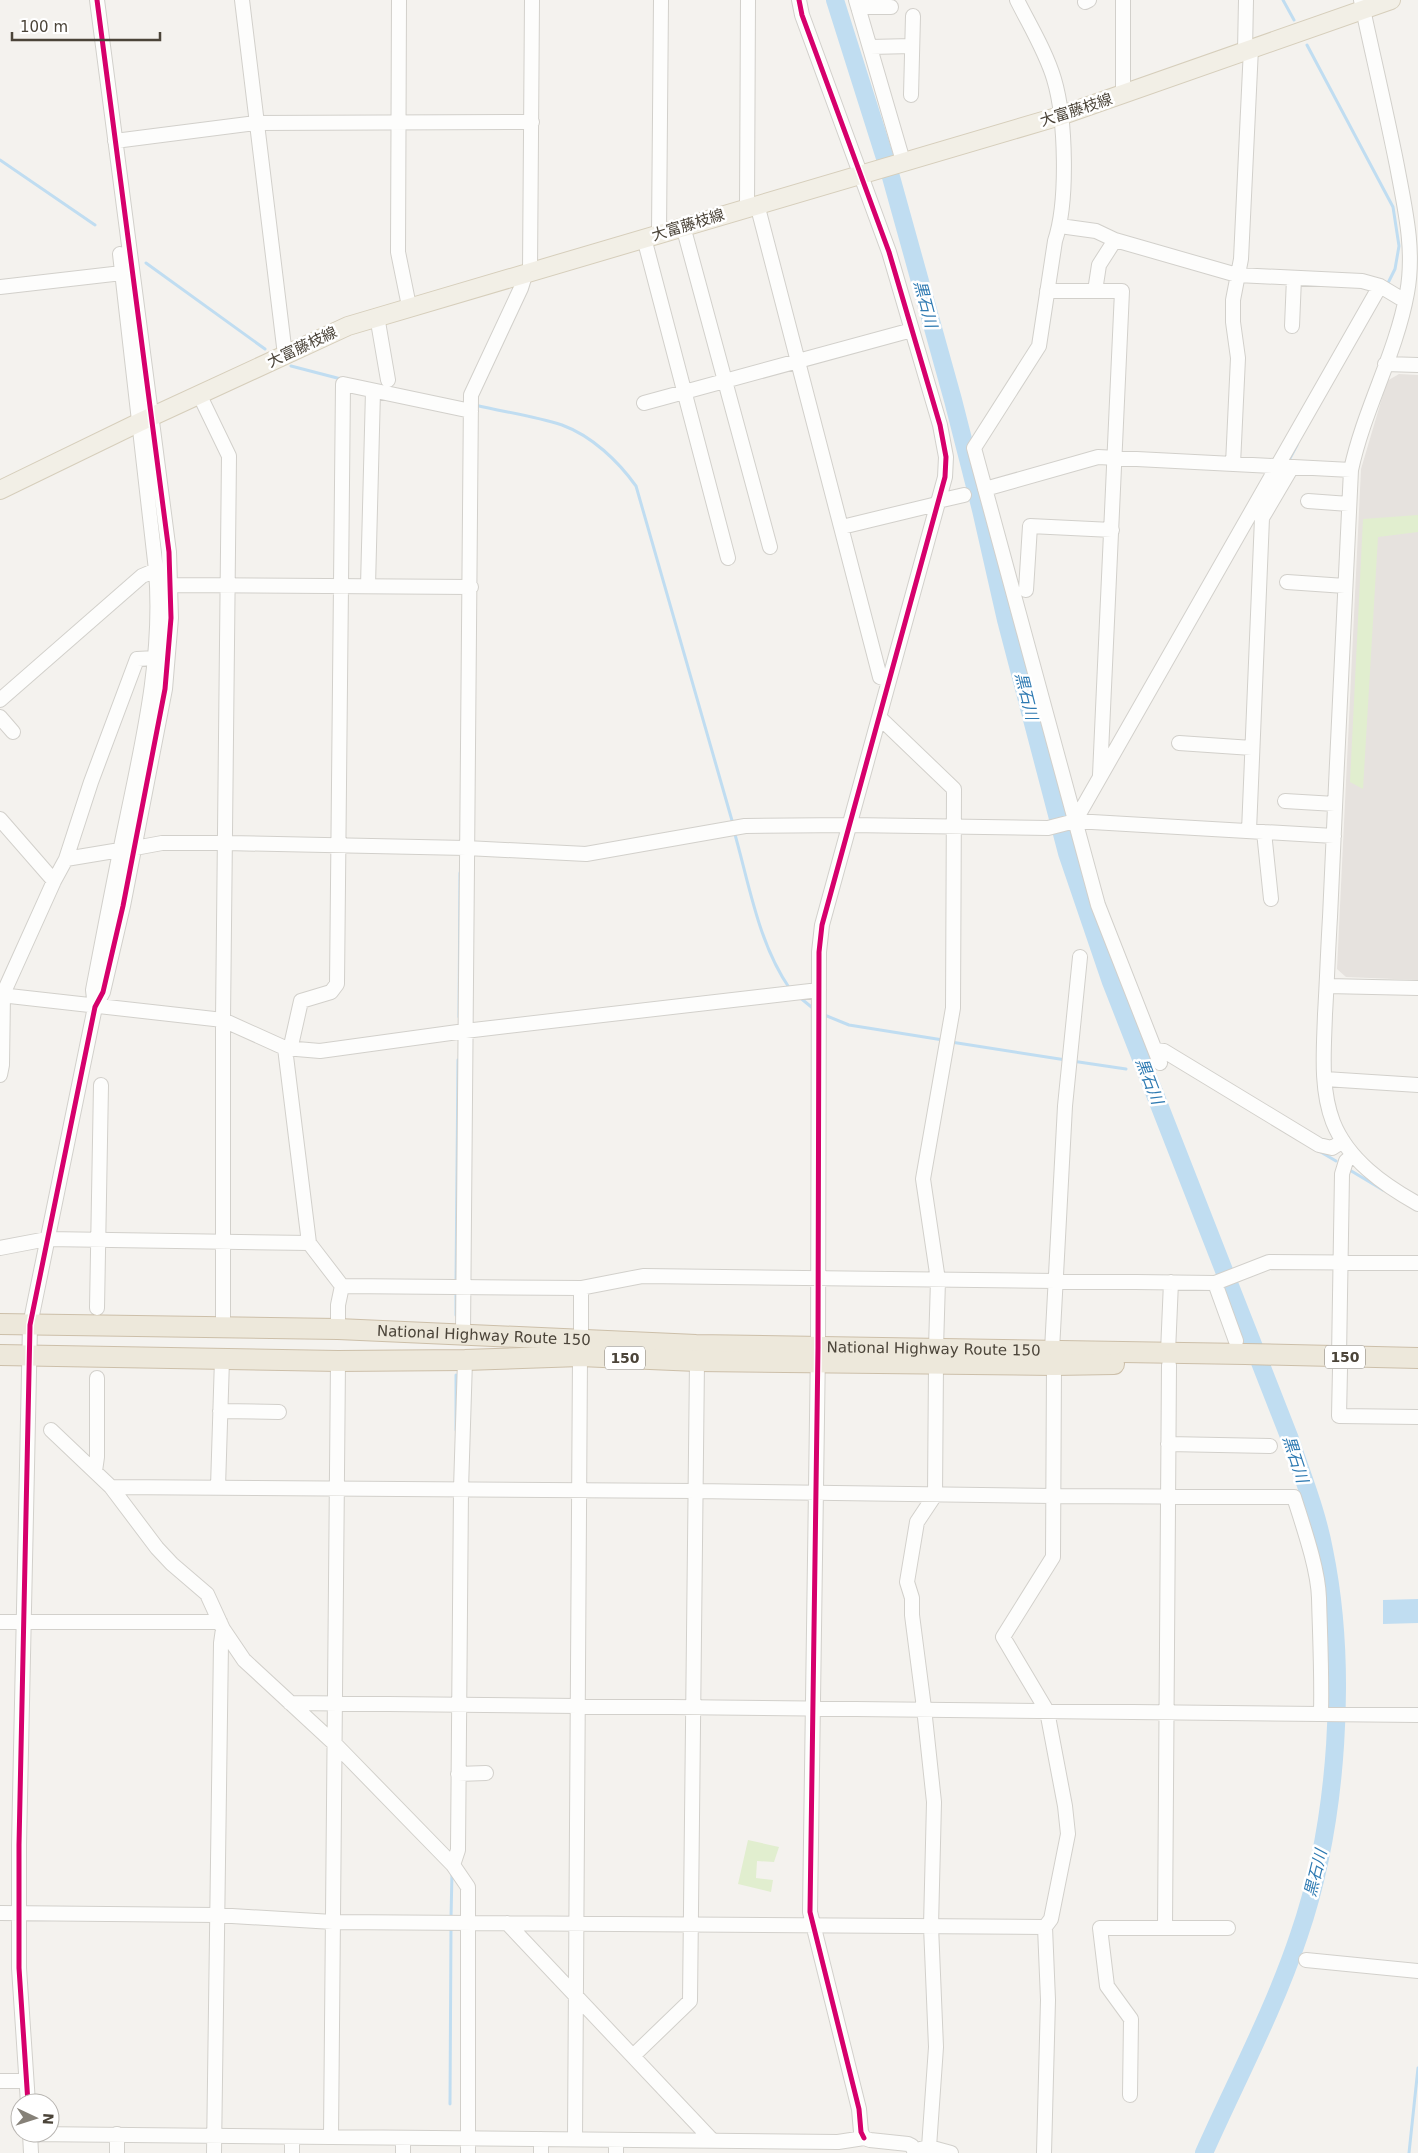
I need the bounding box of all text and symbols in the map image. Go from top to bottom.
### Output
scale bar [12,10,160,42]
text: 100 m [20,18,68,36]
street label: 大富藤枝線 [1038,90,1114,130]
street label: 大富藤枝線 [649,205,727,245]
water label: 黒石川 [910,278,941,332]
street label: 大富藤枝線 [264,323,340,371]
water label: 黒石川 [1011,671,1042,724]
water label: 黒石川 [1132,1055,1168,1109]
street label: National Highway Route 150 [377,1322,591,1349]
street label: National Highway Route 150 [826,1338,1041,1360]
road number: 150 [1325,1345,1365,1368]
road number: 150 [605,1346,645,1370]
water label: 黒石川 [1279,1433,1313,1487]
water label: 黒石川 [1300,1846,1331,1899]
north arrow [10,2093,60,2143]
text: N [40,2113,56,2125]

